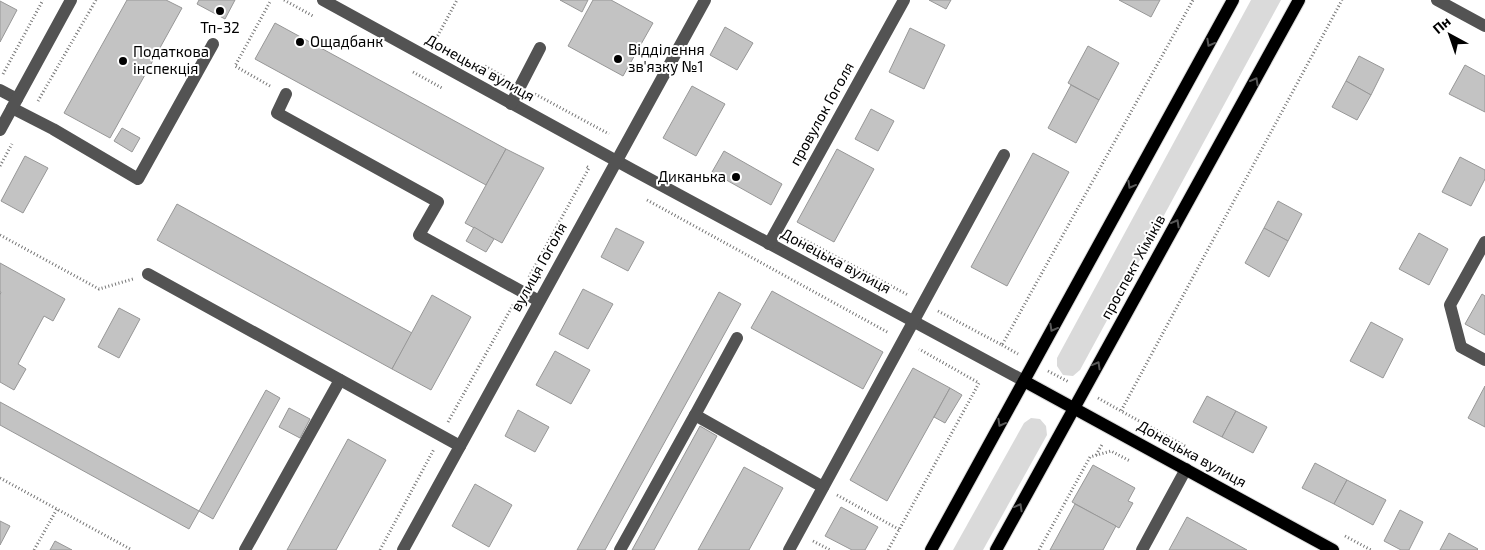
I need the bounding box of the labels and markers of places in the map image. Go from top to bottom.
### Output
marker: Тп-32 [214,5,226,17]
place label: Тп-32 [200,18,240,36]
place label: Ощадбанк [310,32,383,50]
marker: Ощадбанк [294,36,306,48]
place label: Відділення зв'язку №1 [628,40,705,76]
place label: Податкова інспекція [133,42,209,77]
marker: Відділення зв'язку №1 [612,53,624,65]
marker: Податкова інспекція [117,55,129,67]
place label: Диканька [658,167,726,185]
marker: Диканька [730,171,742,183]

